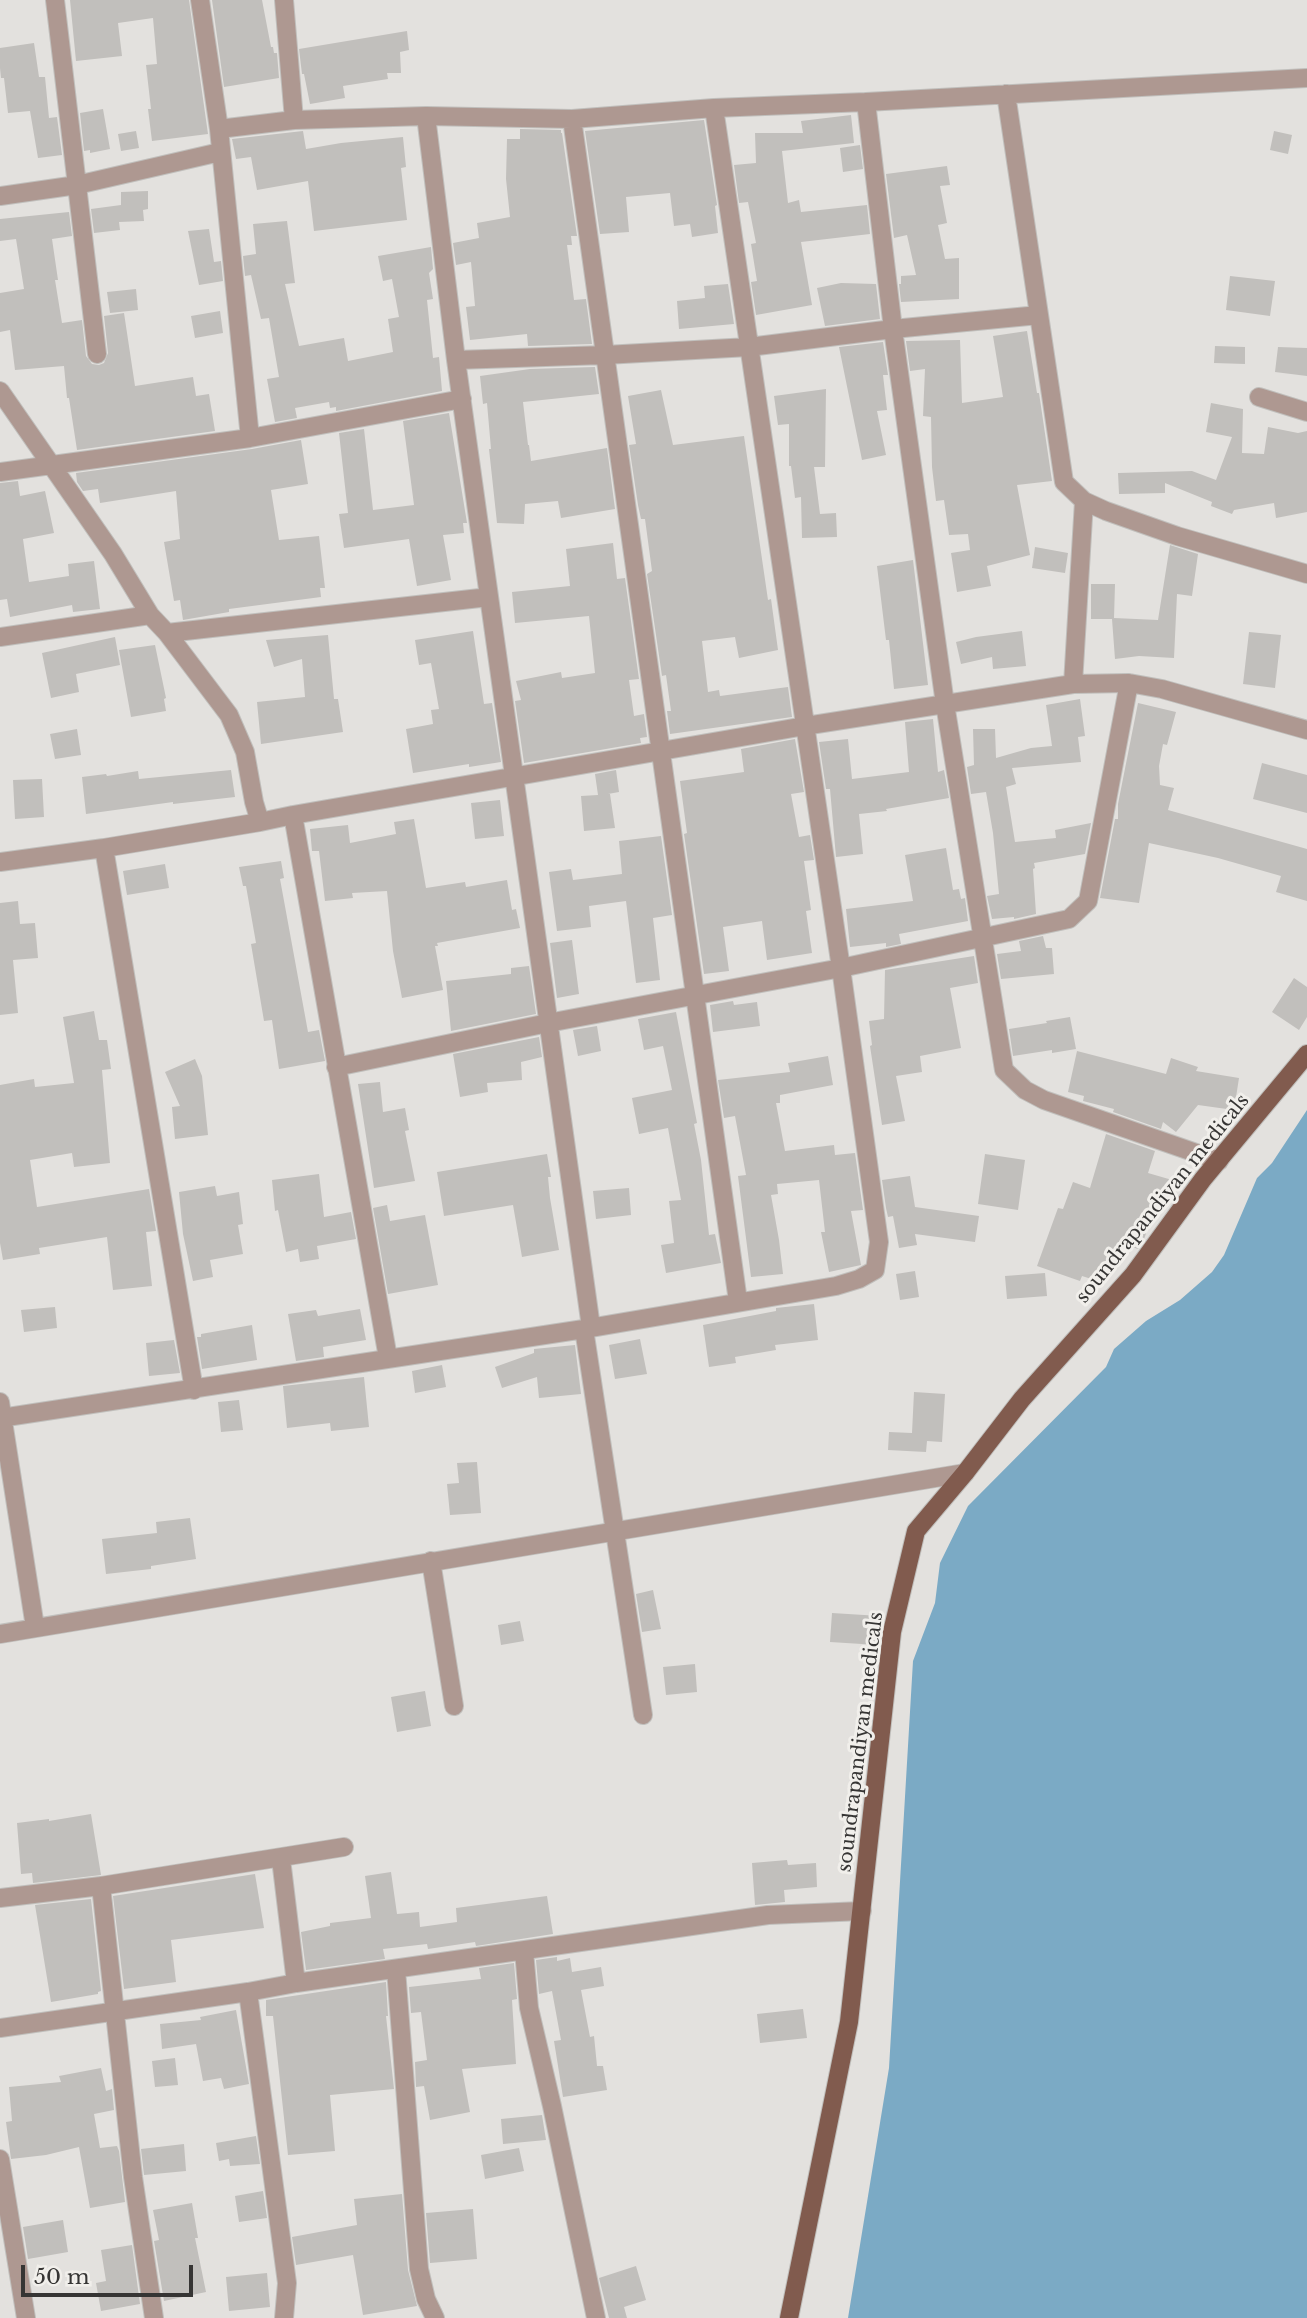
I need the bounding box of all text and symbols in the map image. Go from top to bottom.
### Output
street label: soundrapandiyan medicals [1072,1090,1254,1308]
street label: soundrapandiyan medicals [834,1611,888,1873]
scale bar [24,2252,196,2296]
text: 50 m [34,2264,89,2290]

